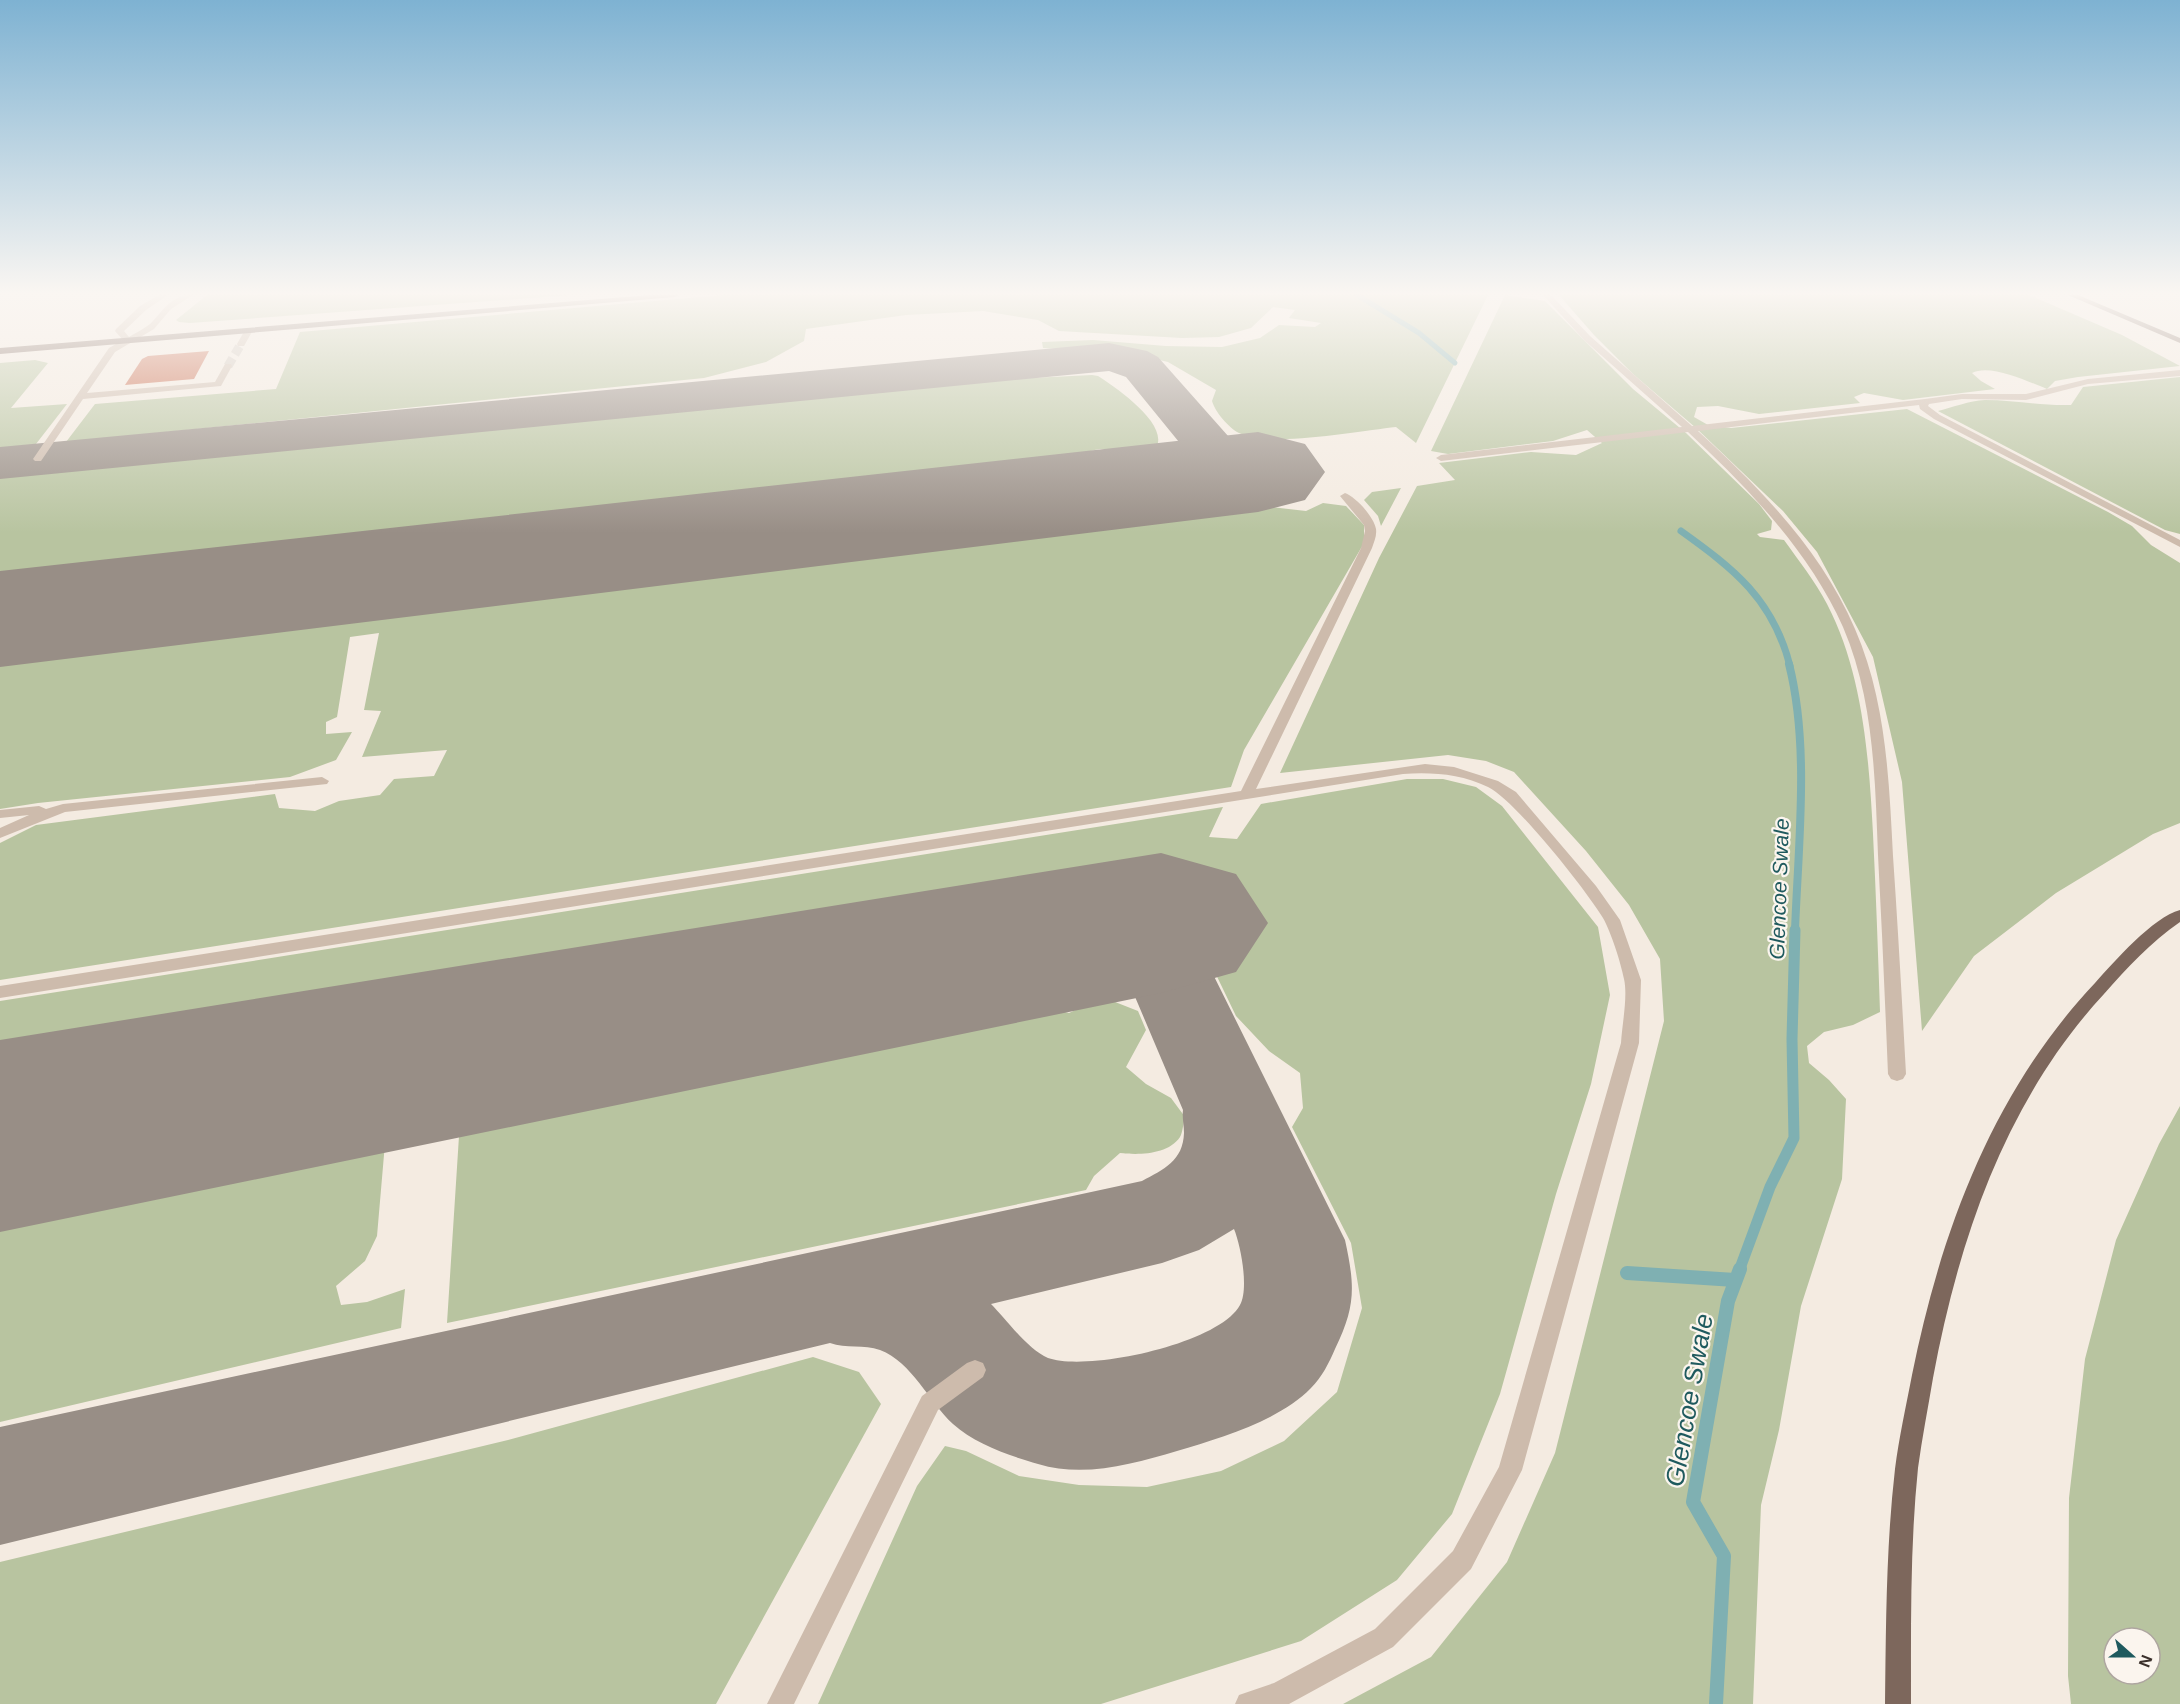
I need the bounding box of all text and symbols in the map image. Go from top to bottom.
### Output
water label: Glencoe Swale [1765,818,1793,960]
water label: Glencoe Swale [1659,1311,1719,1489]
north arrow [2102,1626,2162,1686]
text: N [2136,1653,2156,1670]

